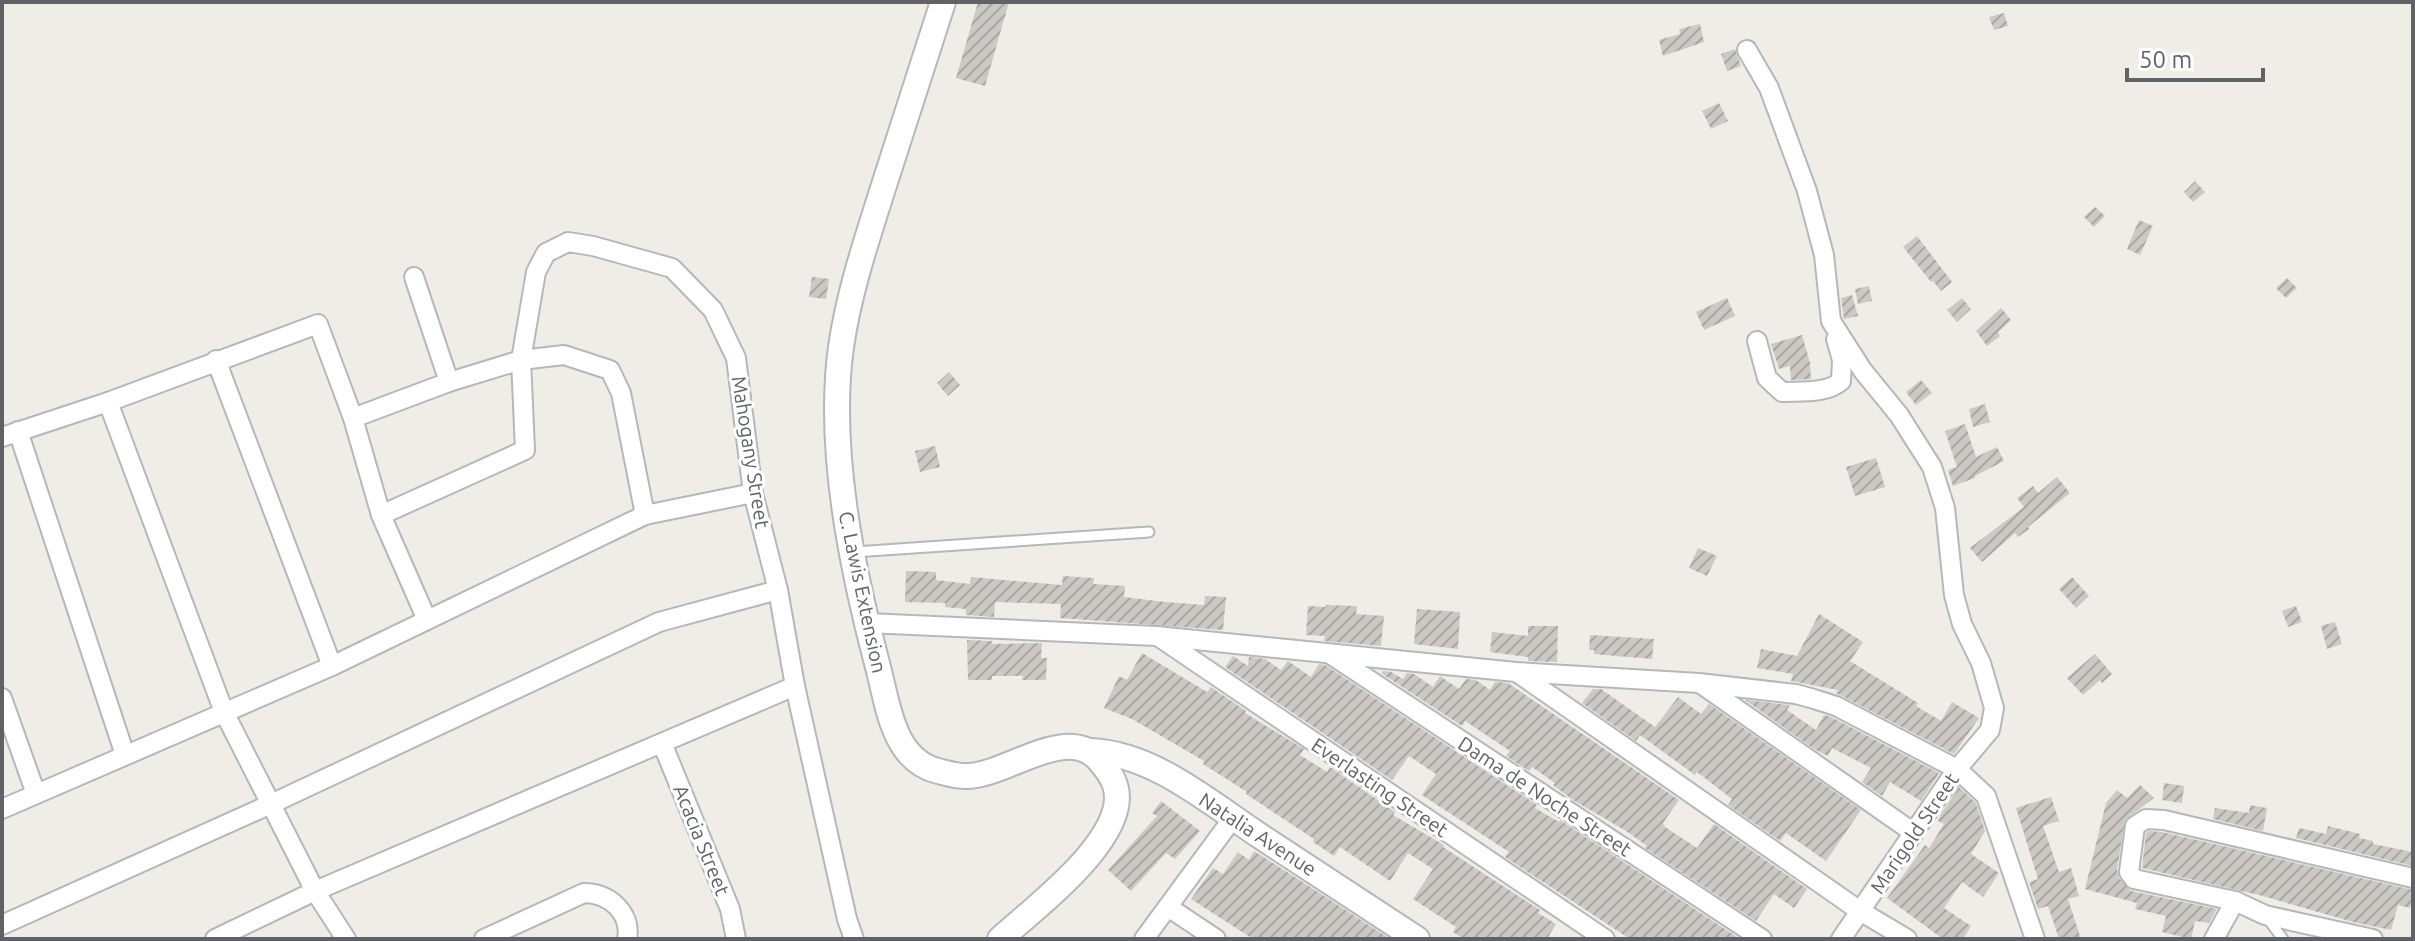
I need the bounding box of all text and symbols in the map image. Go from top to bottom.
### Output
scale bar [2127,32,2263,82]
text: 50 m [2139,46,2192,73]
street label: Mahogany Street [728,374,774,530]
street label: C. Lawis Extension [835,509,891,675]
street label: Dama de Noche Street [1454,731,1636,861]
street label: Everlasting Street [1307,733,1453,841]
street label: Marigold Street [1865,768,1963,898]
street label: Acacia Street [669,781,735,899]
street label: Natalia Avenue [1195,788,1321,880]

